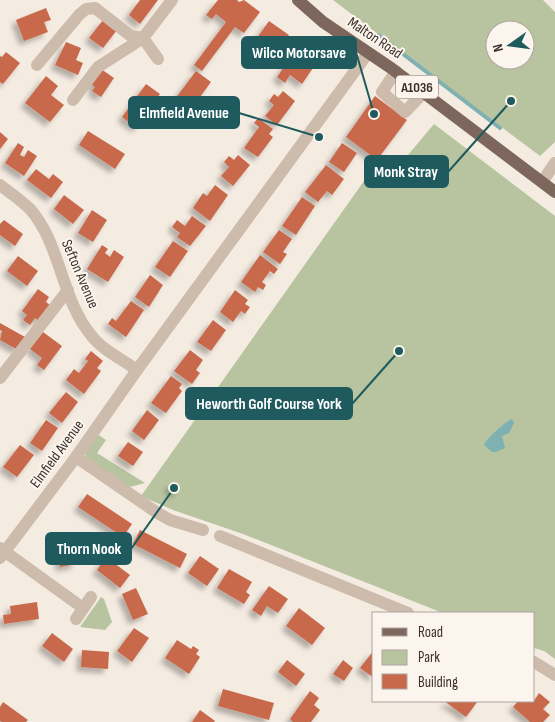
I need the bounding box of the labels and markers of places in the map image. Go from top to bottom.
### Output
callout: Wilco Motorsave [242,37,356,68]
callout: Elmfield Avenue [129,97,239,128]
callout: Monk Stray [365,156,448,187]
callout: Heworth Golf Course York [186,388,352,419]
callout: Thorn Nook [46,533,131,564]

